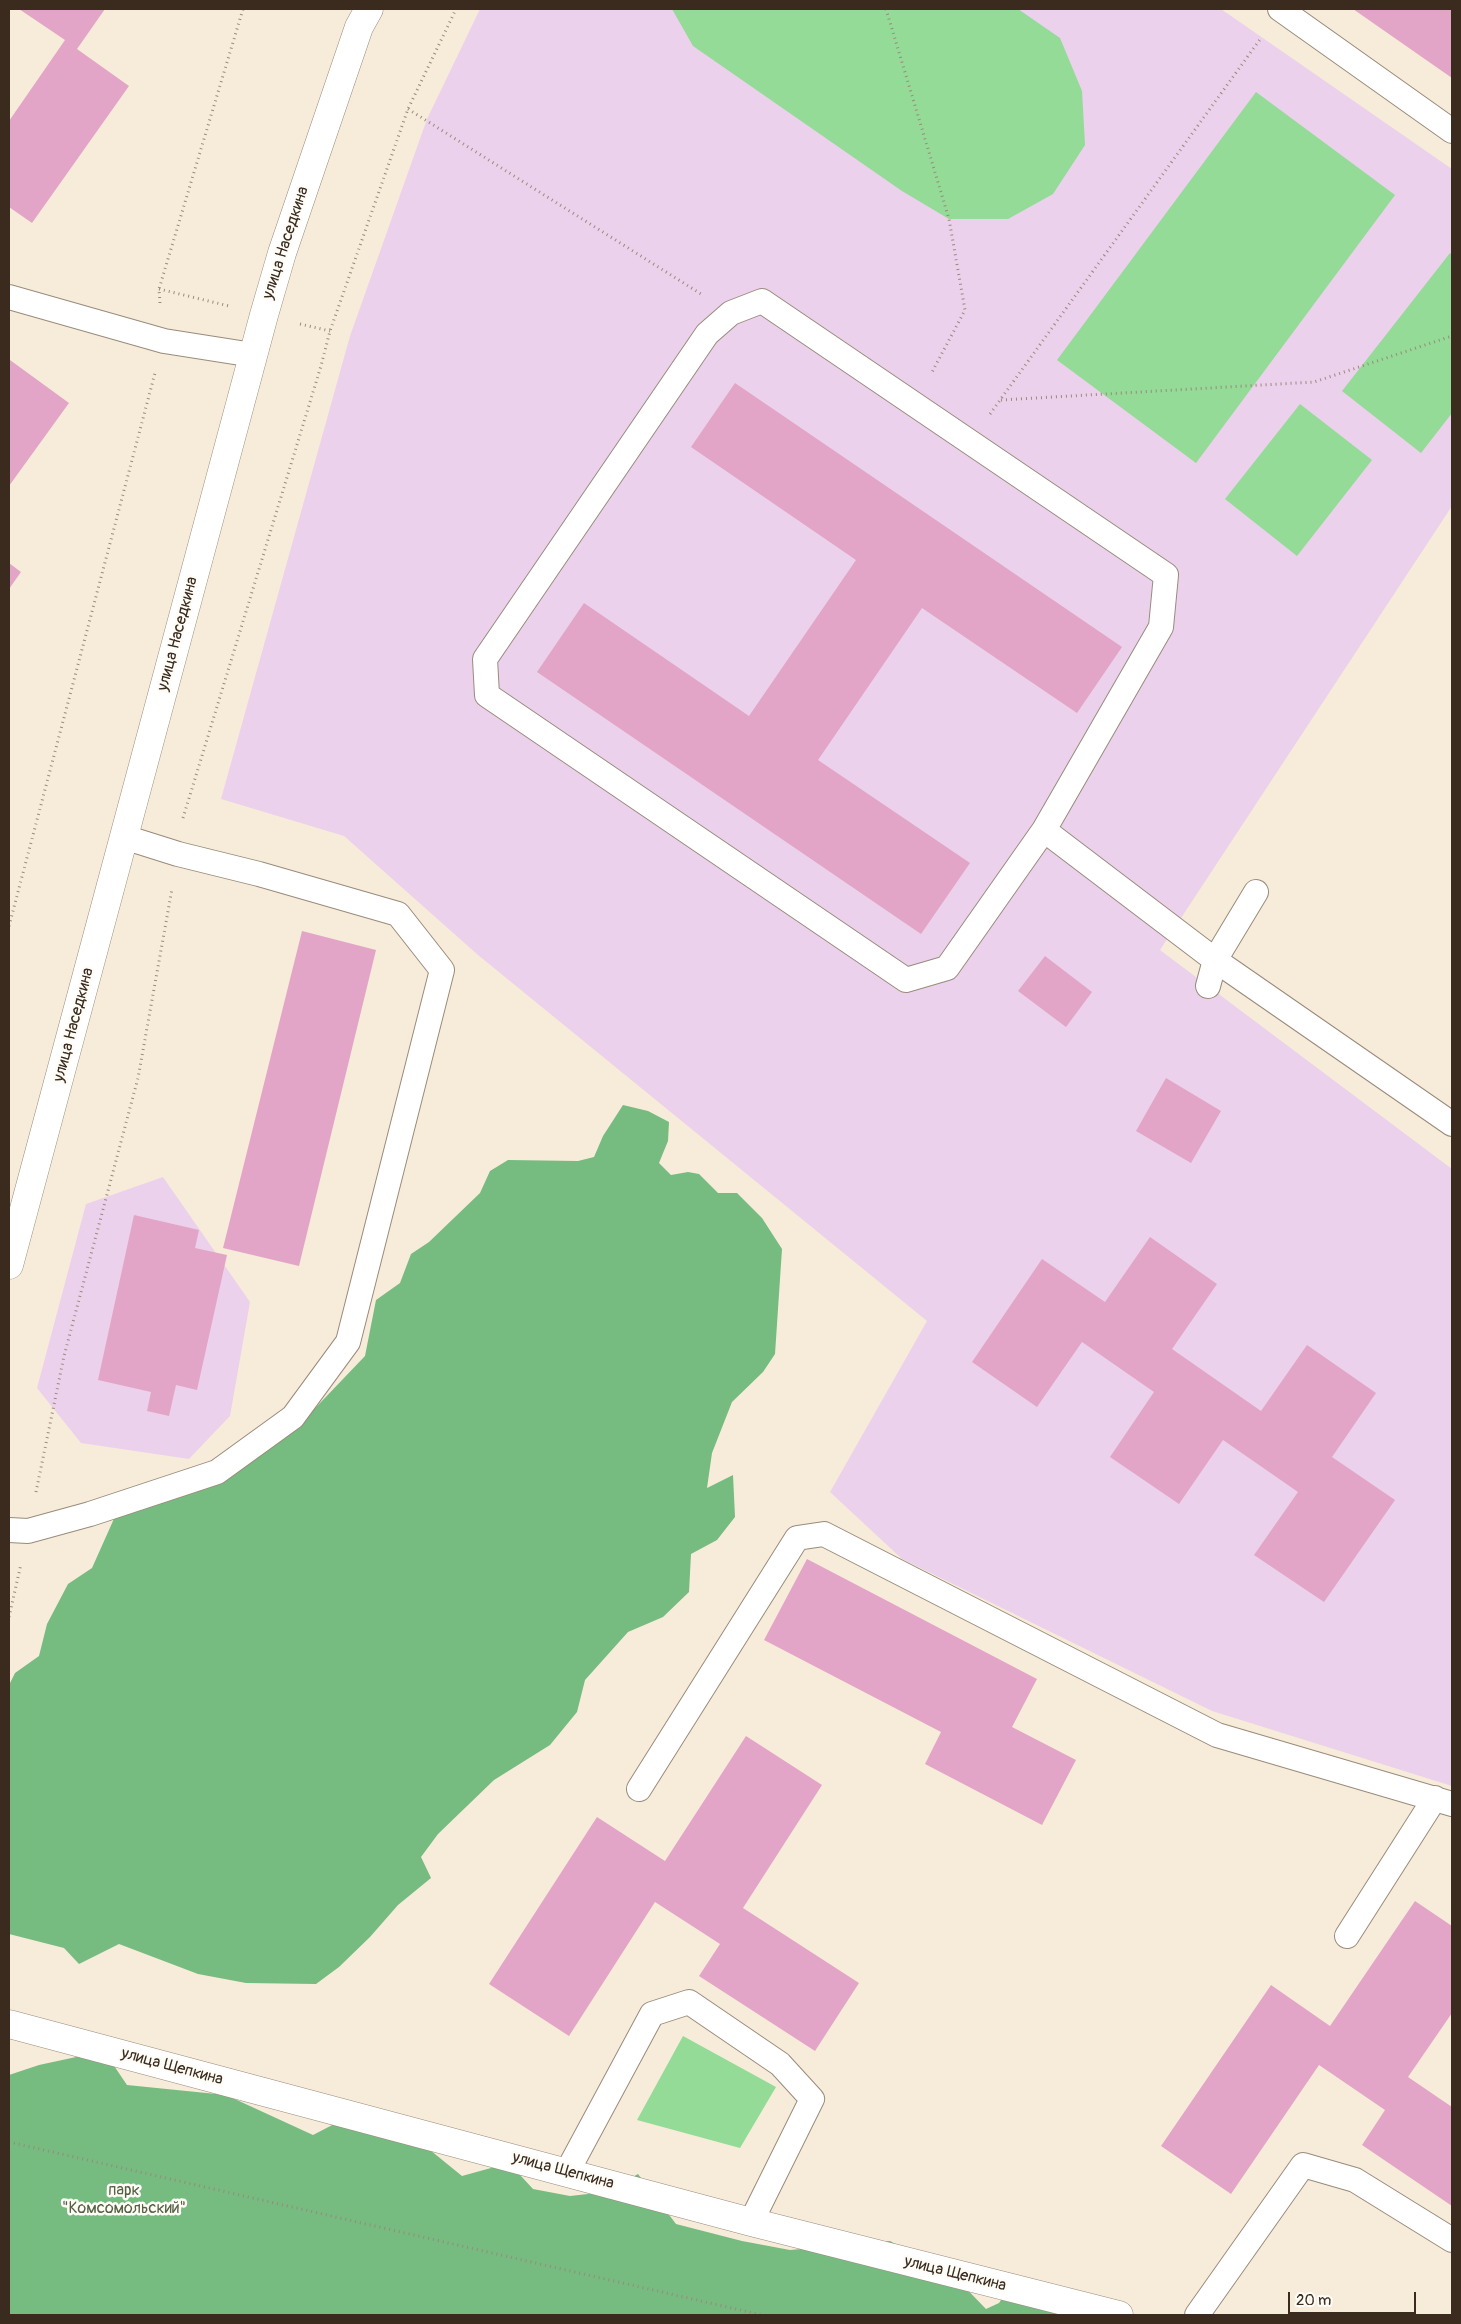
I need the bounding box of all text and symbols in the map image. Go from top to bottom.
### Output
street label: улица Наседкина [259,184,313,302]
street label: улица Наседкина [154,575,202,693]
street label: улица Наседкина [50,966,98,1084]
street label: улица Щепкина [119,2044,225,2090]
street label: улица Щепкина [510,2148,616,2194]
park label: парк "Комсомольский" [62,2181,186,2219]
street label: улица Щепкина [902,2252,1008,2296]
scale bar [1291,2282,1418,2314]
text: 20 m [1296,2291,1331,2310]

